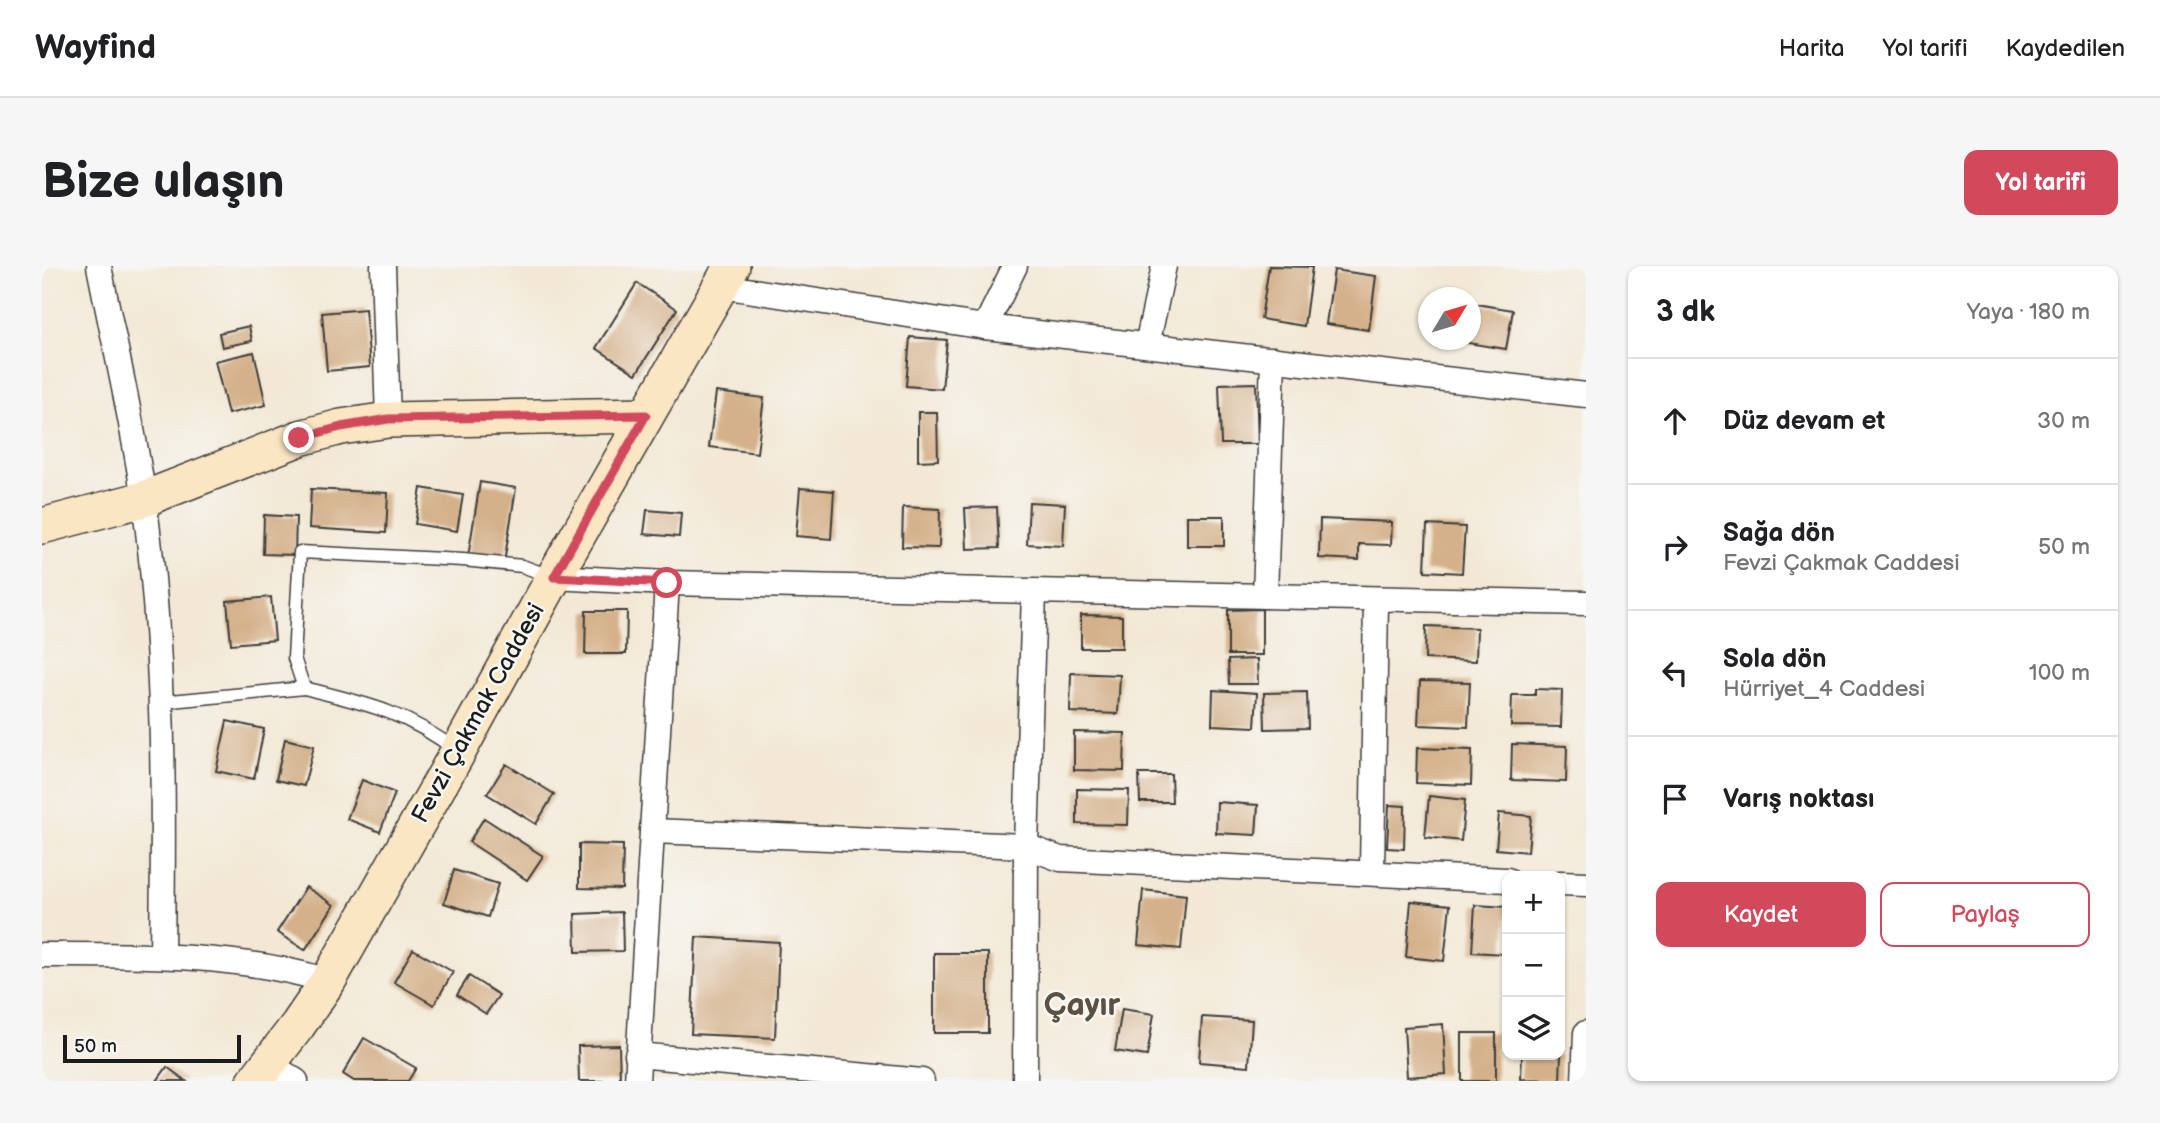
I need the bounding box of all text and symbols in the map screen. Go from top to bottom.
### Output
text: Wayfind [35,28,156,68]
text: Harita [1779,34,1844,63]
text: Yol tarifi [1882,34,1968,63]
text: Kaydedilen [2006,34,2125,63]
button: Yol tarifi [1964,150,2118,215]
text: Bize ulaşın [42,153,285,212]
north arrow [1418,287,1481,350]
text: 3 dk [1656,294,1715,330]
text: Yaya · 180 m [1967,298,2090,326]
icon: ahead [1656,402,1694,440]
text: Düz devam et [1723,406,1885,437]
text: 30 m [2037,407,2090,435]
route end [283,422,314,453]
text: Sağa dön [1723,518,1835,549]
icon: right [1656,528,1694,566]
text: 50 m [2038,533,2090,561]
text: Fevzi Çakmak Caddesi [1723,549,1960,577]
route start [651,567,682,598]
street label: Fevzi Çakmak Caddesi [405,598,551,828]
text: Sola dön [1723,644,1827,675]
icon: left [1656,654,1694,692]
text: 100 m [2029,659,2090,687]
text: Hürriyet_4 Caddesi [1723,675,1925,703]
icon: arrive [1656,780,1694,818]
text: Varış noktası [1723,784,1874,815]
map controls [1502,871,1565,1060]
button: + [1502,871,1565,934]
button: Kaydet [1656,882,1866,947]
button: Paylaş [1880,882,2090,947]
button: − [1502,934,1565,997]
district label: Çayır [1044,986,1120,1025]
button: layers [1502,997,1565,1060]
scale bar [63,1032,242,1064]
text: 50 m [74,1035,117,1058]

